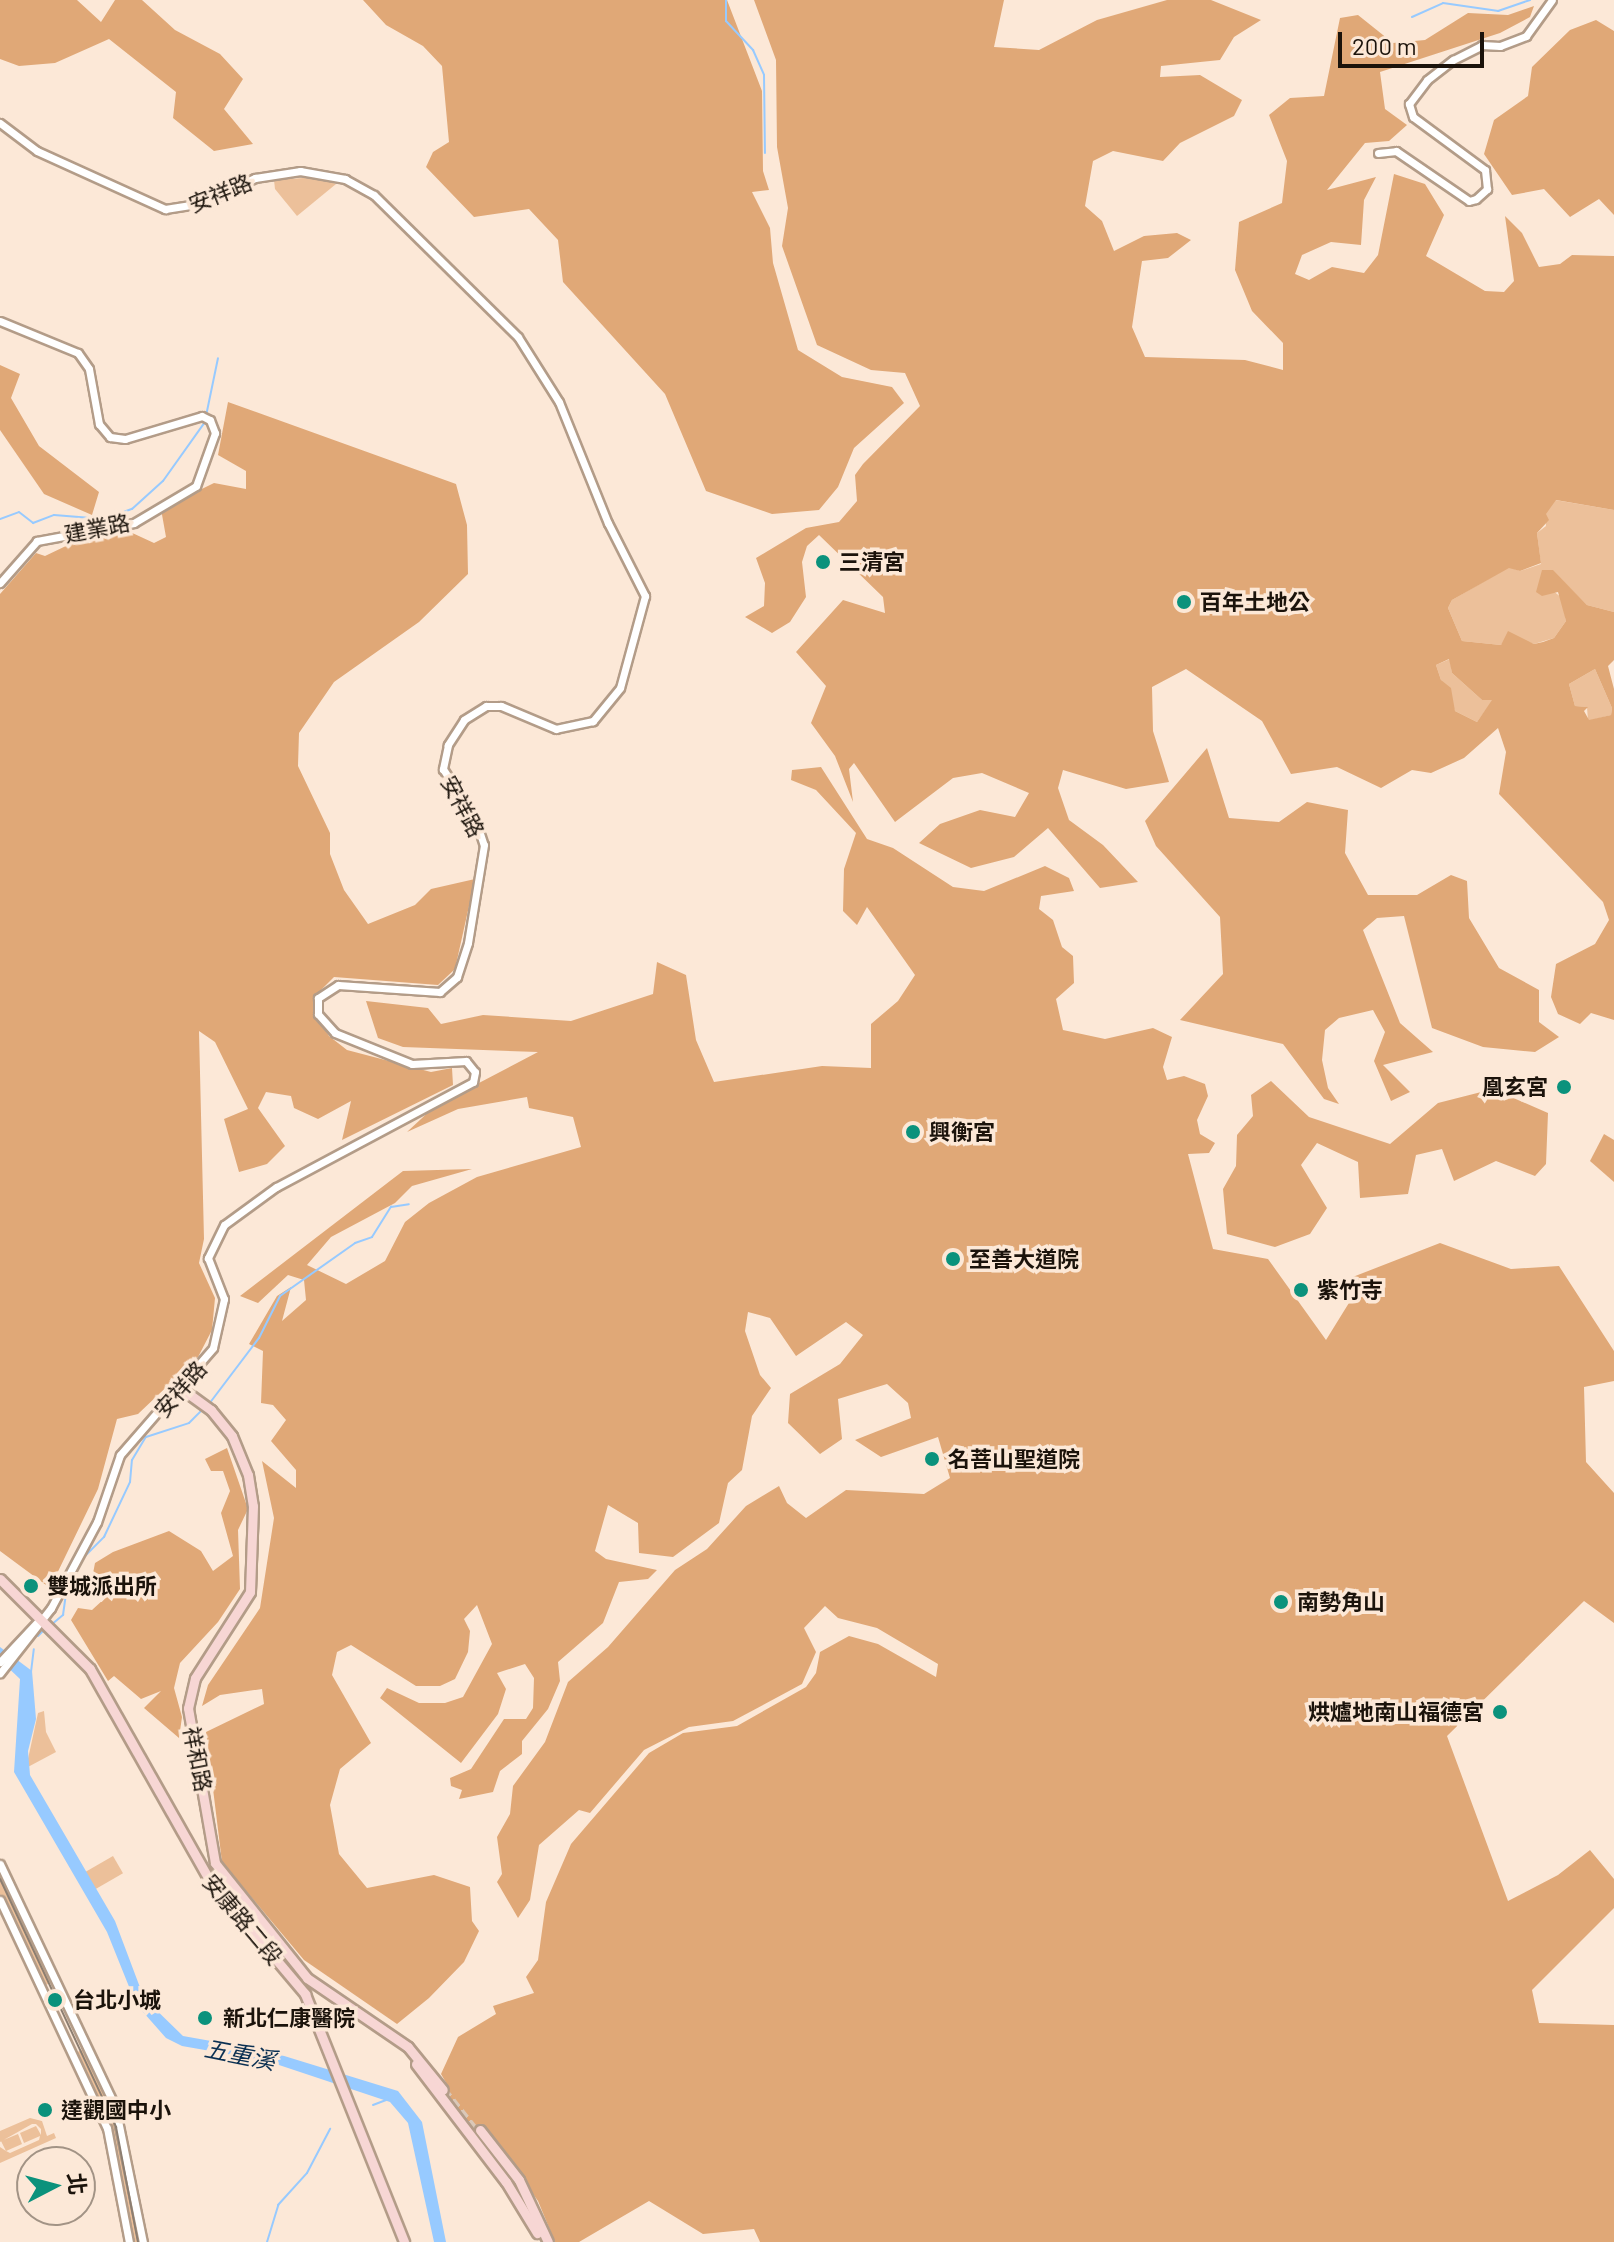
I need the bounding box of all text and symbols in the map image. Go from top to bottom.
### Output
scale bar [1342,16,1488,66]
text: 200 m [1352,31,1417,60]
street label: 安祥路 [184,168,256,218]
street label: 建業路 [62,509,132,547]
place label: 三清宮 [839,549,905,575]
marker: 三清宮 [814,553,832,571]
place label: 百年土地公 [1200,589,1310,615]
marker: 百年土地公 [1175,593,1193,611]
street label: 安祥路 [436,771,490,841]
place label: 凰玄宮 [1482,1074,1548,1100]
marker: 凰玄宮 [1555,1078,1573,1096]
place label: 興衡宮 [929,1119,995,1145]
marker: 興衡宮 [904,1123,922,1141]
place label: 至善大道院 [969,1246,1079,1272]
marker: 至善大道院 [944,1250,962,1268]
place label: 紫竹寺 [1317,1277,1383,1303]
marker: 紫竹寺 [1292,1281,1310,1299]
street label: 安祥路 [148,1355,212,1423]
place label: 名菩山聖道院 [948,1446,1080,1472]
marker: 名菩山聖道院 [923,1450,941,1468]
place label: 雙城派出所 [47,1573,157,1599]
marker: 雙城派出所 [22,1577,40,1595]
place label: 南勢角山 [1297,1589,1385,1615]
marker: 南勢角山 [1272,1593,1290,1611]
place label: 烘爐地南山福德宮 [1308,1699,1484,1725]
marker: 烘爐地南山福德宮 [1491,1703,1509,1721]
street label: 祥和路 [179,1724,217,1794]
street label: 安康路二段 [198,1868,288,1970]
place label: 台北小城 [73,1987,161,2013]
marker: 台北小城 [44,1989,66,2011]
place label: 新北仁康醫院 [223,2005,355,2031]
marker: 新北仁康醫院 [194,2007,216,2029]
water label: 五重溪 [202,2033,278,2075]
place label: 達觀國中小 [61,2097,171,2123]
marker: 達觀國中小 [36,2101,54,2119]
north arrow [16,2146,96,2226]
text: 北 [64,2171,92,2196]

